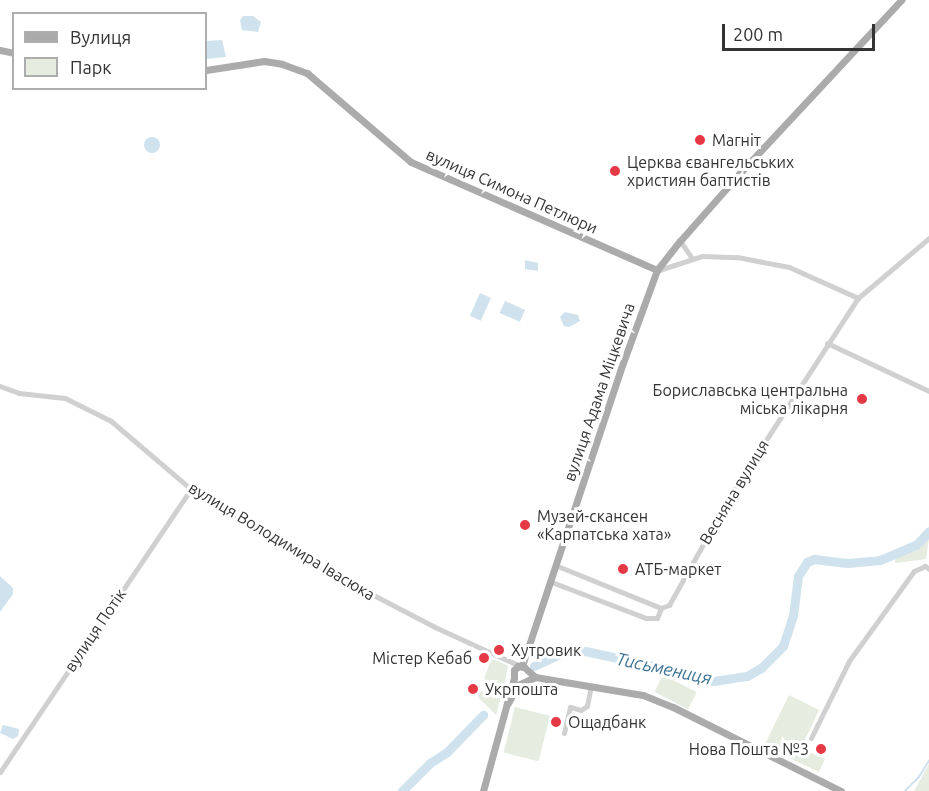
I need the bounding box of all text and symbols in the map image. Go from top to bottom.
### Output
legend [12,12,207,90]
scale bar [725,12,878,50]
text: 200 m [733,24,783,44]
text: Вулиця [70,27,131,47]
text: Парк [70,57,111,77]
place label: Магніт [712,130,761,150]
marker: Магніт [693,133,707,147]
street label: вулиця Симона Петлюри [423,144,601,238]
place label: Церква євангельських християн баптистів [627,152,794,190]
marker: Церква євангельських християн баптистів [608,164,622,178]
street label: вулиця Адама Міцкевича [559,300,639,484]
place label: Бориславська центральна міська лікарня [653,380,848,418]
marker: Бориславська центральна міська лікарня [853,390,871,408]
street label: Весняна вулиця [695,436,773,548]
street label: вулиця Володимира Івасюка [185,478,379,604]
place label: Музей-скансен «Карпатська хата» [537,506,671,544]
marker: Музей-скансен «Карпатська хата» [518,518,532,532]
place label: АТБ-маркет [635,559,721,579]
marker: АТБ-маркет [616,562,630,576]
street label: вулиця Потік [60,585,130,675]
place label: Хутровик [511,640,581,660]
marker: Хутровик [492,643,506,657]
water label: Тисьмениця [614,647,714,689]
place label: Містер Кебаб [372,648,472,668]
marker: Містер Кебаб [477,651,491,665]
place label: Укрпошта [485,679,558,699]
marker: Укрпошта [466,682,480,696]
place label: Ощадбанк [568,712,646,732]
marker: Ощадбанк [549,715,563,729]
place label: Нова Пошта №3 [689,739,809,759]
marker: Нова Пошта №3 [814,742,828,756]

